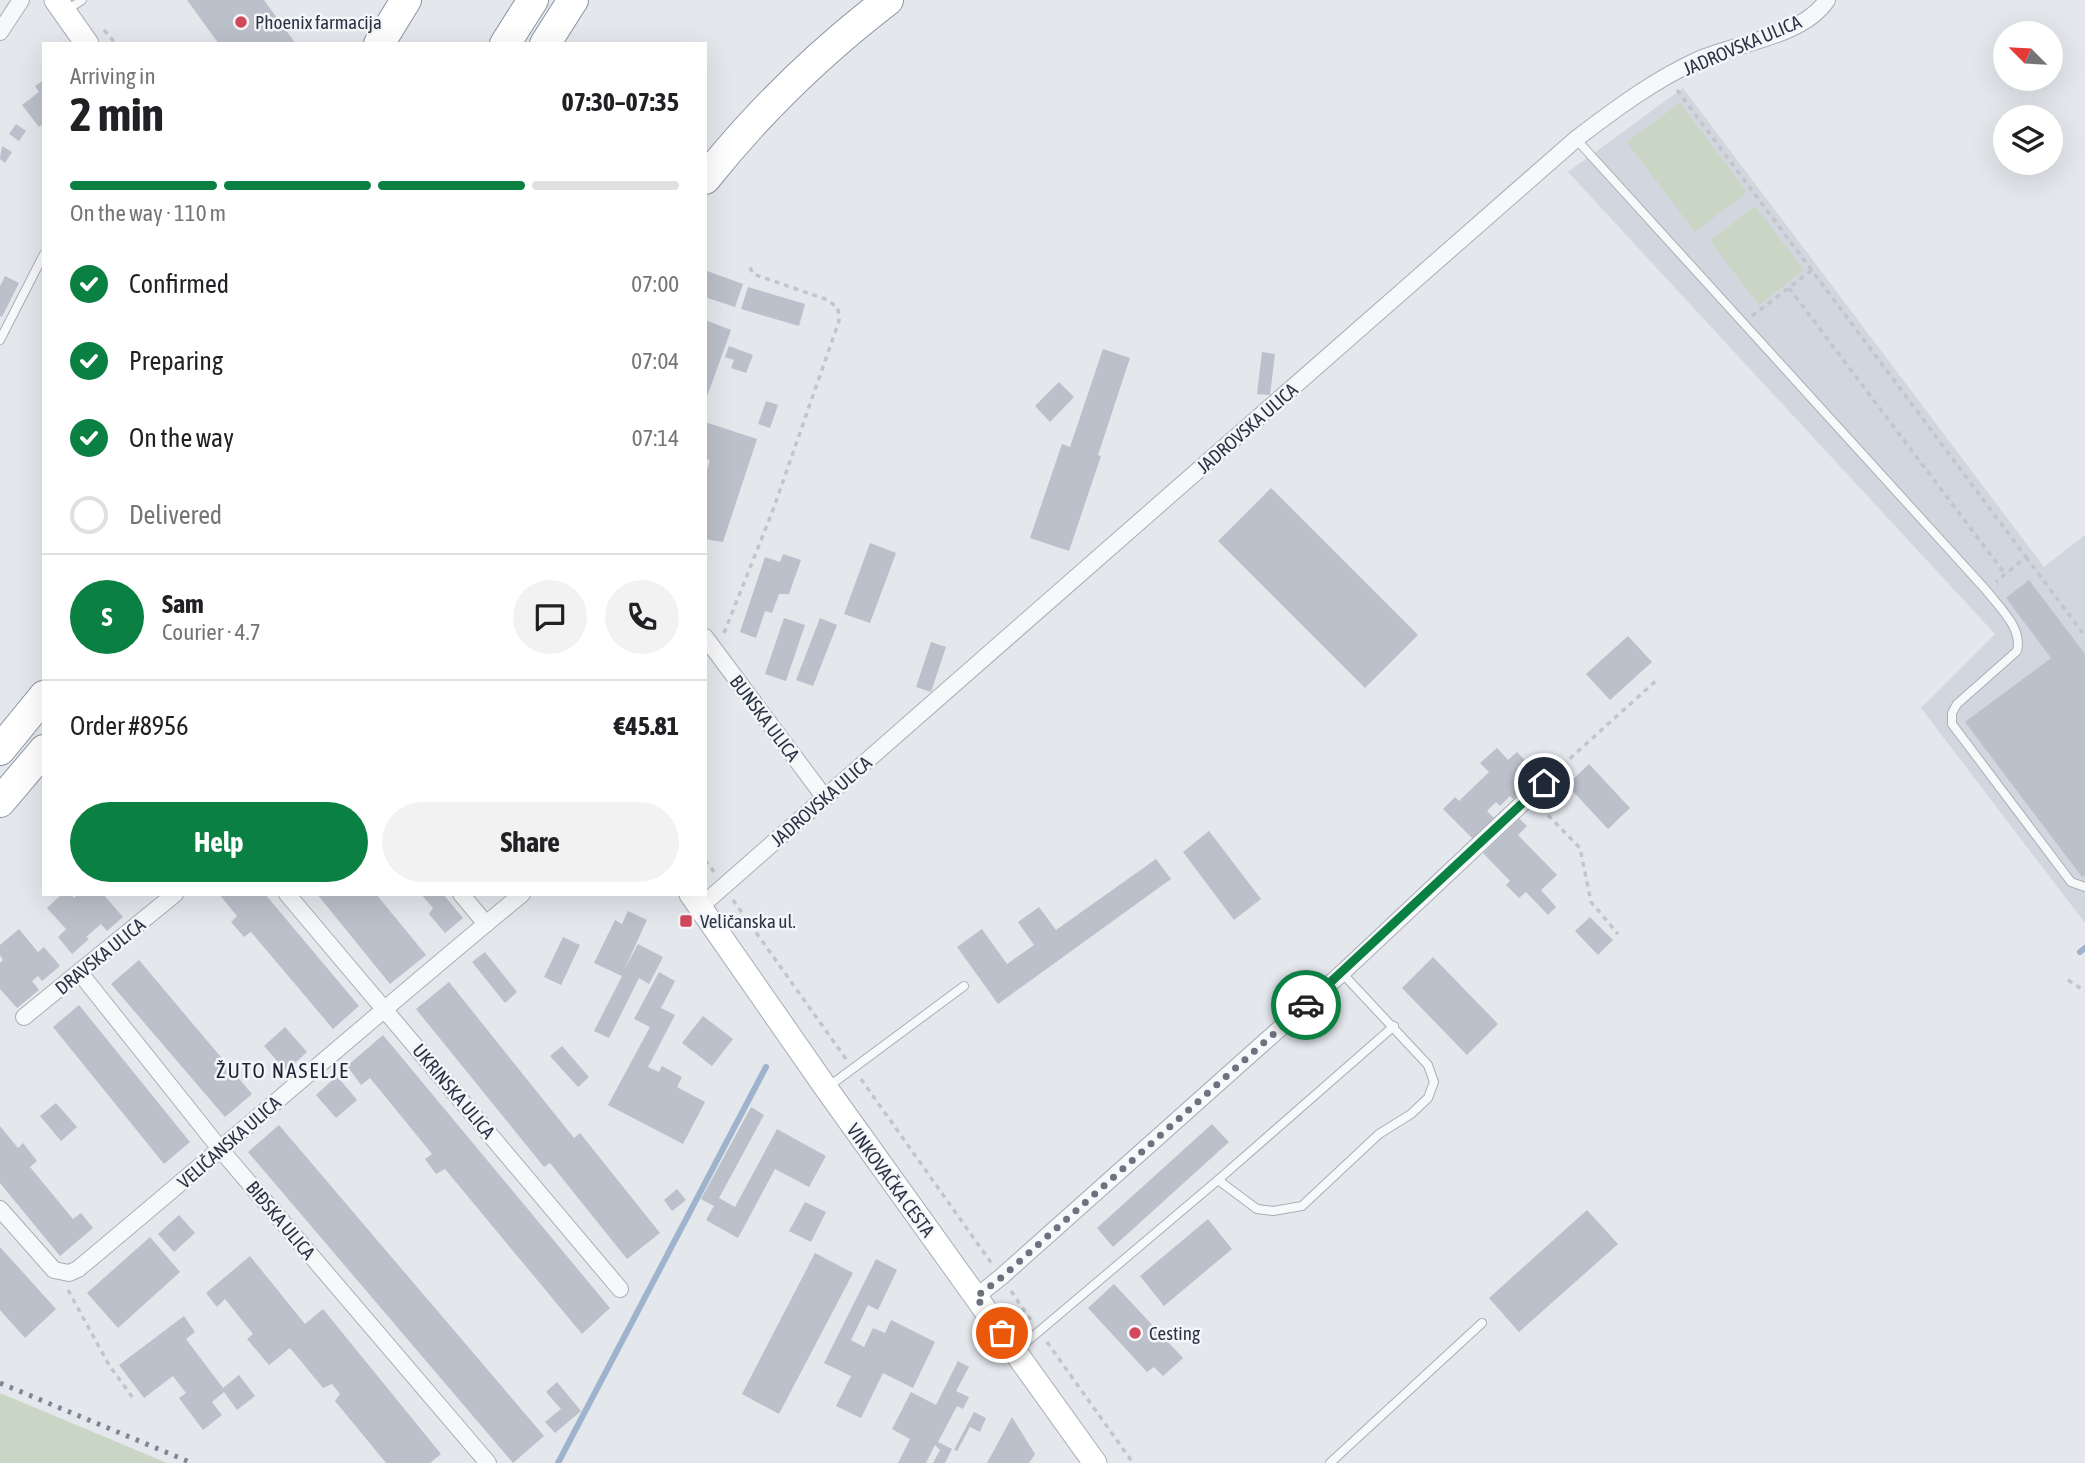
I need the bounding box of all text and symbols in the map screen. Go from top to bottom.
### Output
street label: JADROVSKA ULICA [1680,10,1805,80]
place label: Phoenix farmacija [255,11,382,33]
marker: Phoenix farmacija [233,14,249,30]
north arrow [1993,21,2063,91]
map controls [1993,21,2063,175]
text: Arriving in [70,63,156,89]
text: 07:30–07:35 [562,87,679,117]
text: 2 min [70,88,164,141]
button: layers [1993,105,2063,175]
text: On the way · 110 m [70,200,226,226]
icon: check [70,265,108,303]
text: Confirmed [129,269,229,299]
text: 07:00 [631,271,679,297]
icon: check [70,342,108,380]
text: Preparing [129,346,223,376]
text: 07:04 [631,348,679,374]
street label: JADROVSKA ULICA [1192,378,1302,478]
icon: check [70,419,108,457]
text: On the way [129,423,234,453]
text: 07:14 [632,425,679,451]
text: Delivered [129,500,222,530]
button: chat [513,580,587,654]
button: phone [605,580,679,654]
text: Sam [162,589,204,619]
text: S [102,602,112,632]
text: Courier · 4.7 [162,619,261,645]
street label: BUNSKA ULICA [726,671,805,766]
text: Order #8956 [70,711,189,741]
text: €45.81 [614,711,679,741]
street label: JADROVSKA ULICA [766,751,876,851]
pin [1514,753,1574,813]
icon: home [1525,764,1563,802]
button: Help [70,802,368,882]
button: Share [382,802,679,882]
place label: Veličanska ul. [700,910,796,932]
street label: DRAVSKA ULICA [51,913,150,999]
marker: Veličanska ul. [678,913,694,929]
courier [1271,970,1341,1040]
icon: car [1287,986,1325,1024]
street label: UKRINSKA ULICA [408,1039,500,1143]
district label: ŽUTO NASELJE [216,1058,350,1082]
street label: VELIČANSKA ULICA [173,1091,285,1193]
street label: VINKOVAČKA CESTA [843,1119,940,1241]
street label: BIĐSKA ULICA [242,1177,320,1264]
pin [972,1303,1032,1363]
icon: bag [983,1314,1021,1352]
place label: Cesting [1149,1322,1201,1344]
marker: Cesting [1127,1325,1143,1341]

